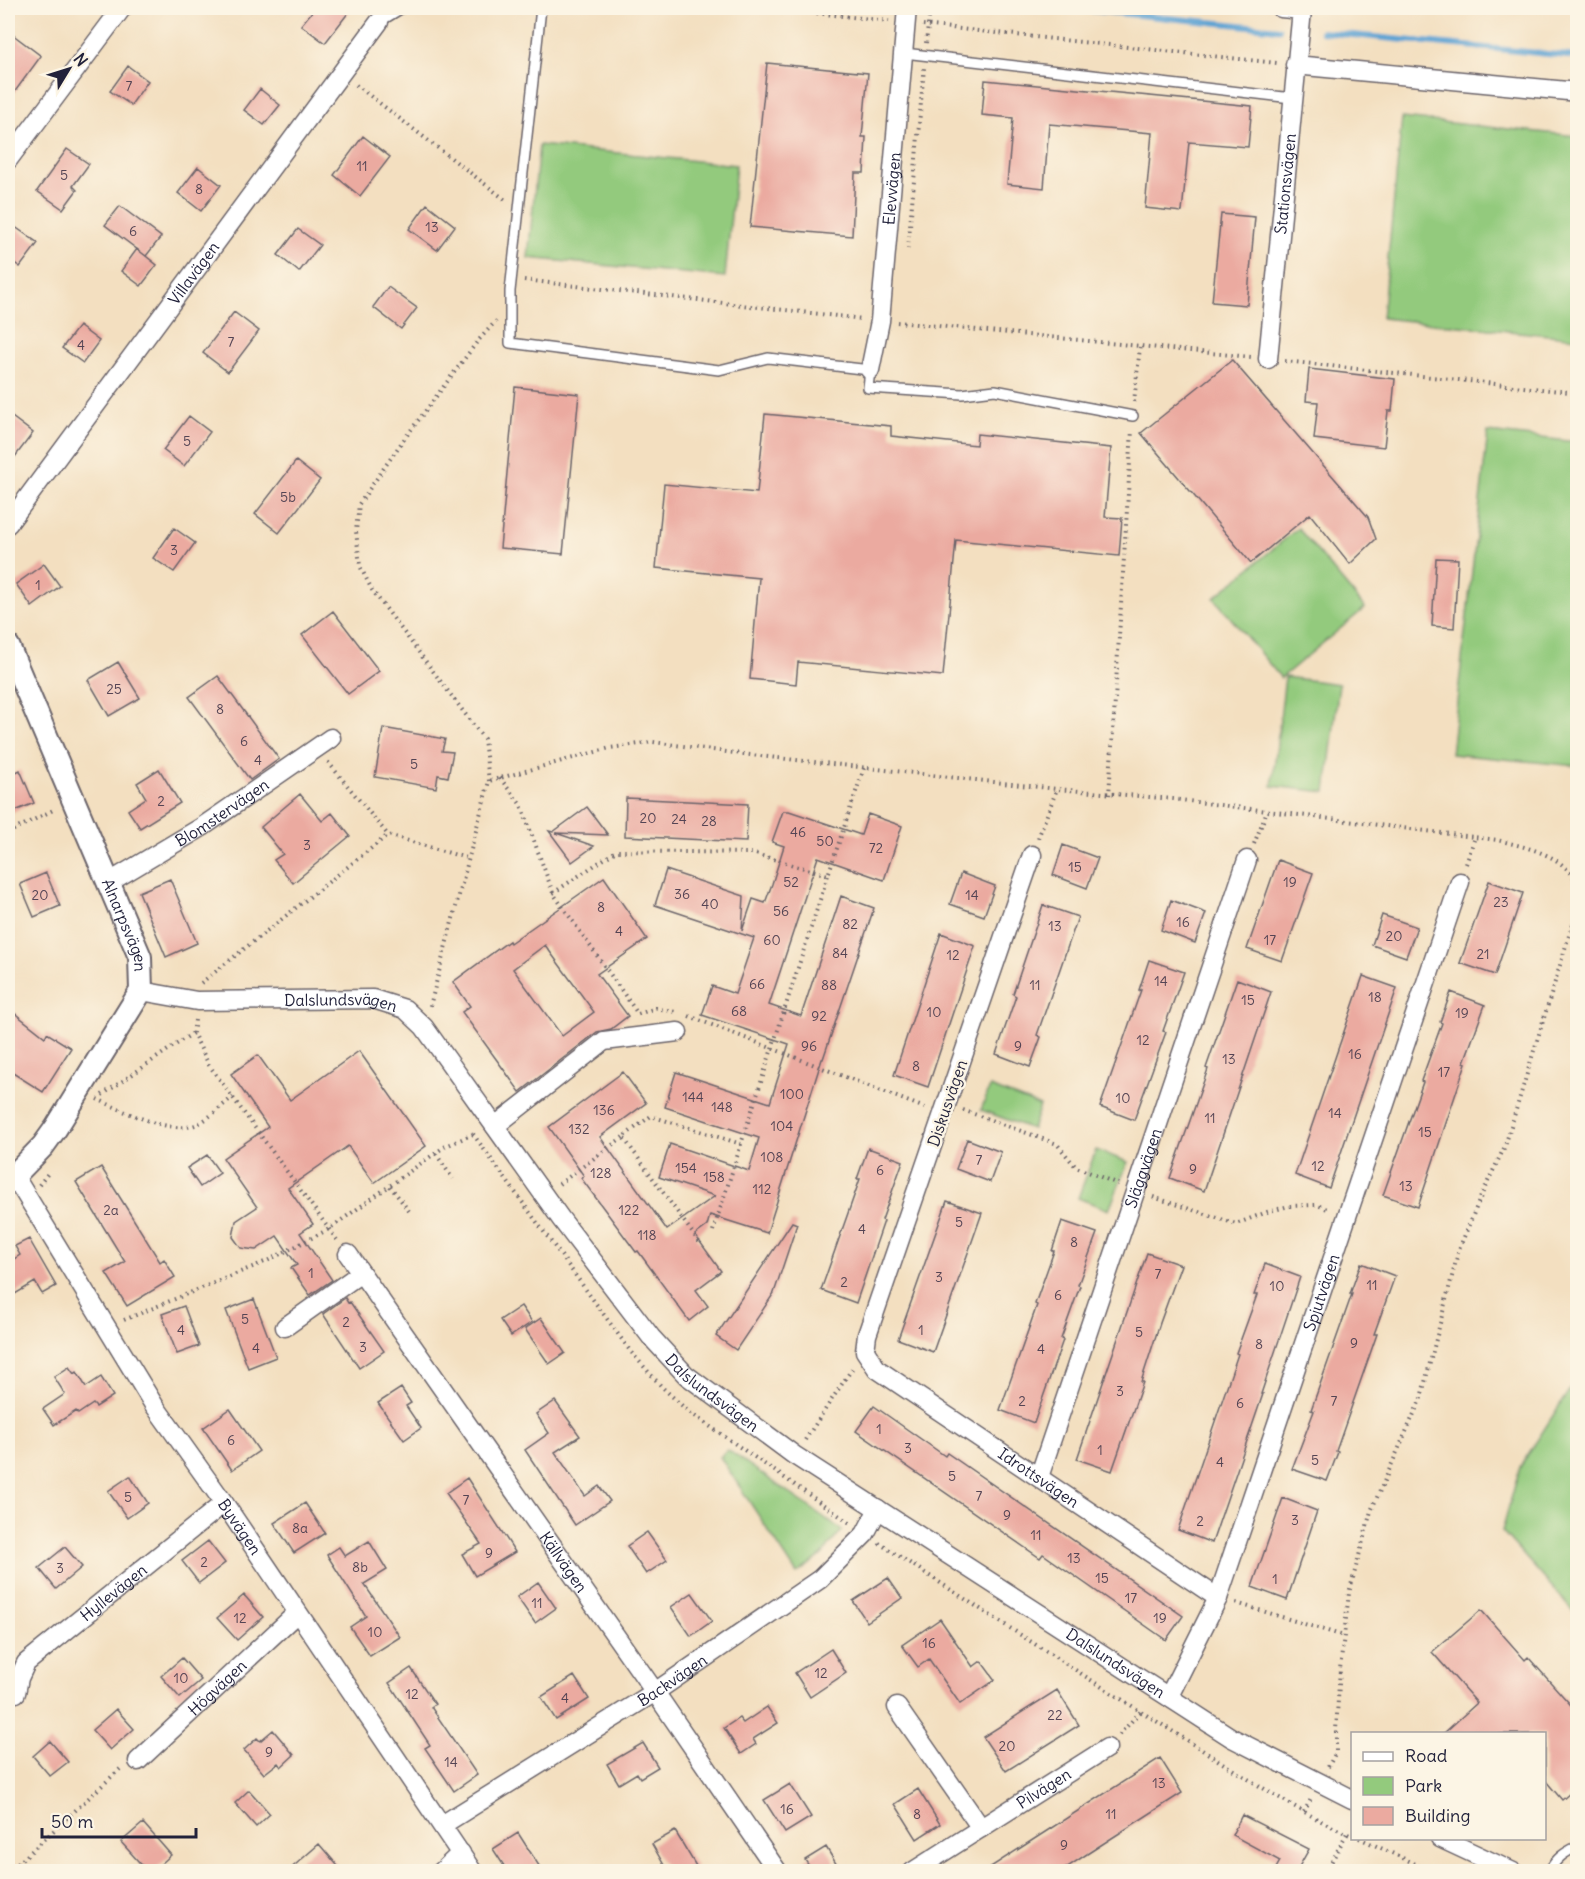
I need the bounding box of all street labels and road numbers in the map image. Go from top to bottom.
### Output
street label: Stationsvägen [1270,132,1300,235]
street label: Elevvägen [878,151,905,226]
street label: Villavägen [164,238,223,309]
street label: Blomstervägen [171,774,273,851]
street label: Alnarpsvägen [98,876,150,972]
street label: Dalslundsvägen [284,989,400,1016]
street label: Diskusvägen [923,1057,971,1149]
street label: Släggvägen [1120,1126,1166,1211]
street label: Spjutvägen [1299,1251,1344,1334]
street label: Dalslundsvägen [661,1349,763,1436]
street label: Idrottsvägen [994,1443,1083,1512]
street label: Byvägen [214,1495,266,1558]
street label: Källvägen [536,1528,592,1596]
street label: Hyllevägen [76,1560,151,1625]
street label: Dalslundsvägen [1062,1624,1169,1702]
street label: Backvägen [634,1649,711,1710]
street label: Högvägen [184,1655,251,1720]
street label: Pilvägen [1013,1764,1074,1813]

